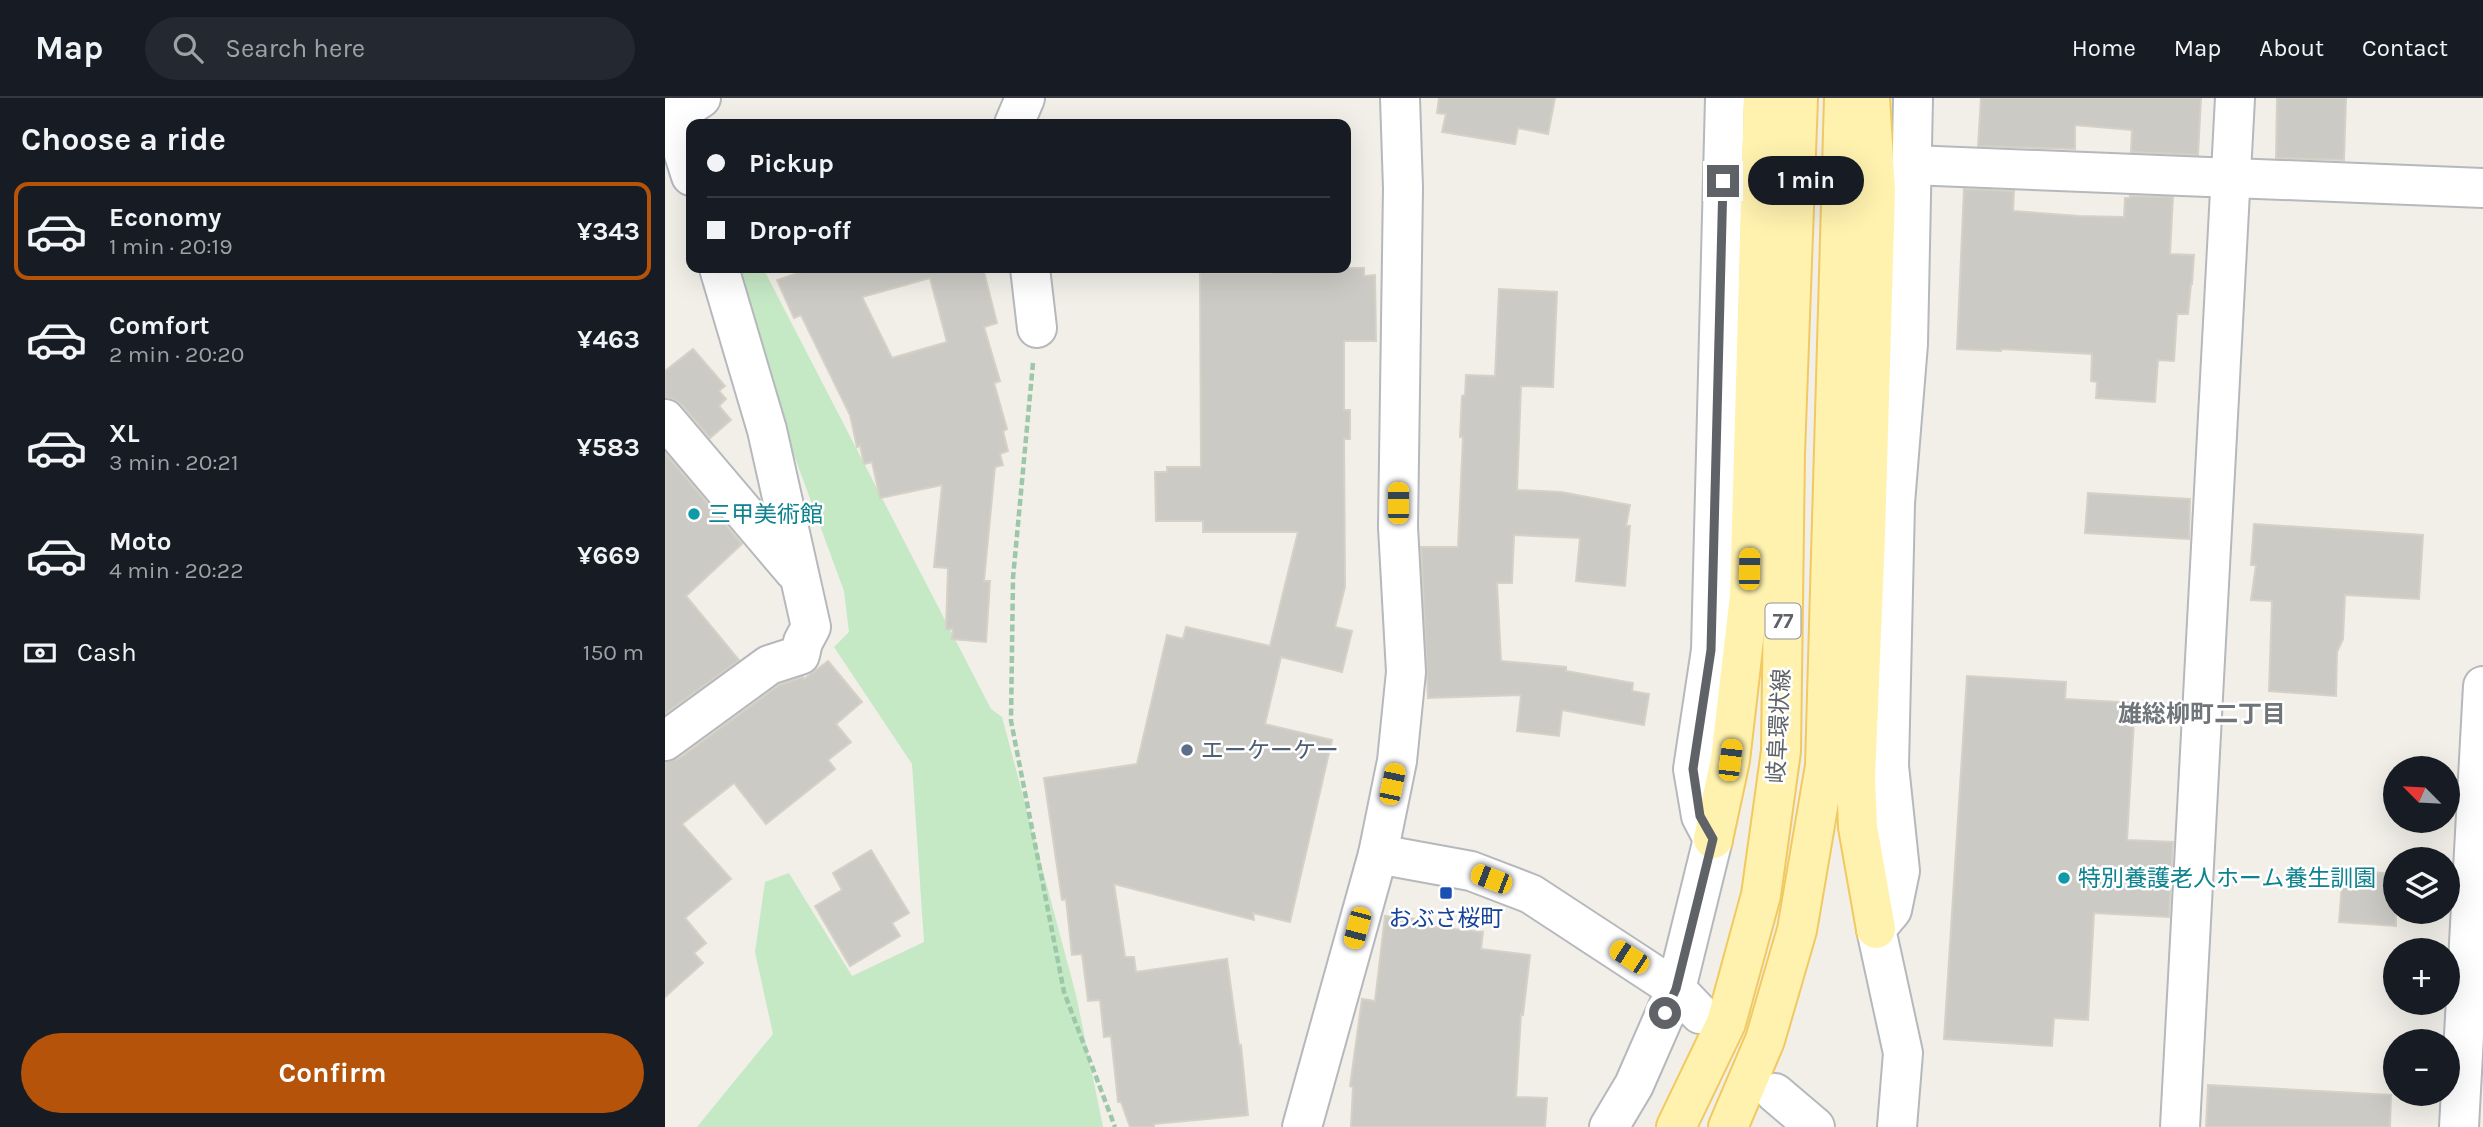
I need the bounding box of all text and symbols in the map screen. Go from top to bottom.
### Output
search box [145,17,635,80]
text: Map [35,29,103,67]
icon: search [169,29,207,67]
text: Search here [225,33,365,64]
text: Home [2072,34,2136,62]
text: Map [2174,34,2221,62]
text: About [2259,34,2324,62]
text: Contact [2362,34,2448,62]
text: Choose a ride [21,121,226,158]
text: Pickup [749,148,834,179]
callout: 1 min [1747,156,1863,206]
route end [1707,165,1739,197]
text: 1 min [1777,167,1835,194]
icon: car [25,200,88,263]
text: Economy [109,202,221,233]
text: Drop-off [749,215,851,246]
text: ¥343 [577,216,640,247]
text: 1 min · 20:19 [109,233,233,260]
icon: car [25,308,88,371]
text: Comfort [109,310,210,341]
text: ¥463 [577,324,640,355]
text: 2 min · 20:20 [109,341,244,368]
icon: car [25,416,88,479]
text: XL [109,418,140,449]
text: ¥583 [577,432,640,463]
text: 3 min · 20:21 [109,449,239,476]
car [1388,482,1409,524]
place label: 三甲美術館 [708,501,823,528]
marker: 三甲美術館 [686,506,702,522]
icon: car [25,524,88,587]
text: Moto [109,526,171,557]
text: ¥669 [577,540,640,571]
car [1739,548,1760,590]
text: 4 min · 20:22 [109,557,244,584]
road number: 77 [1765,603,1801,638]
icon: cash [21,634,59,672]
text: Cash [77,637,137,668]
text: 150 m [583,639,644,666]
street label: 岐阜環状線 [1763,668,1795,784]
district label: 雄総柳町二丁目 [2118,700,2286,728]
place label: エーケーケー [1201,737,1339,764]
car [1718,738,1743,782]
marker: エーケーケー [1179,742,1195,758]
north arrow [2383,756,2461,833]
map controls [2383,756,2460,1106]
car [1378,761,1407,807]
button: layers [2383,847,2460,924]
car [1468,862,1515,896]
place label: 特別養護老人ホーム養生訓園 [2078,865,2376,892]
marker: 特別養護老人ホーム養生訓園 [2056,870,2072,886]
marker: おぶさ桜町 [1438,885,1454,901]
car [1342,905,1373,951]
place label: おぶさ桜町 [1389,905,1504,932]
car [1606,937,1653,977]
button: + [2383,938,2460,1015]
route start [1649,997,1681,1029]
button: − [2383,1029,2460,1106]
button: Confirm [21,1033,644,1113]

